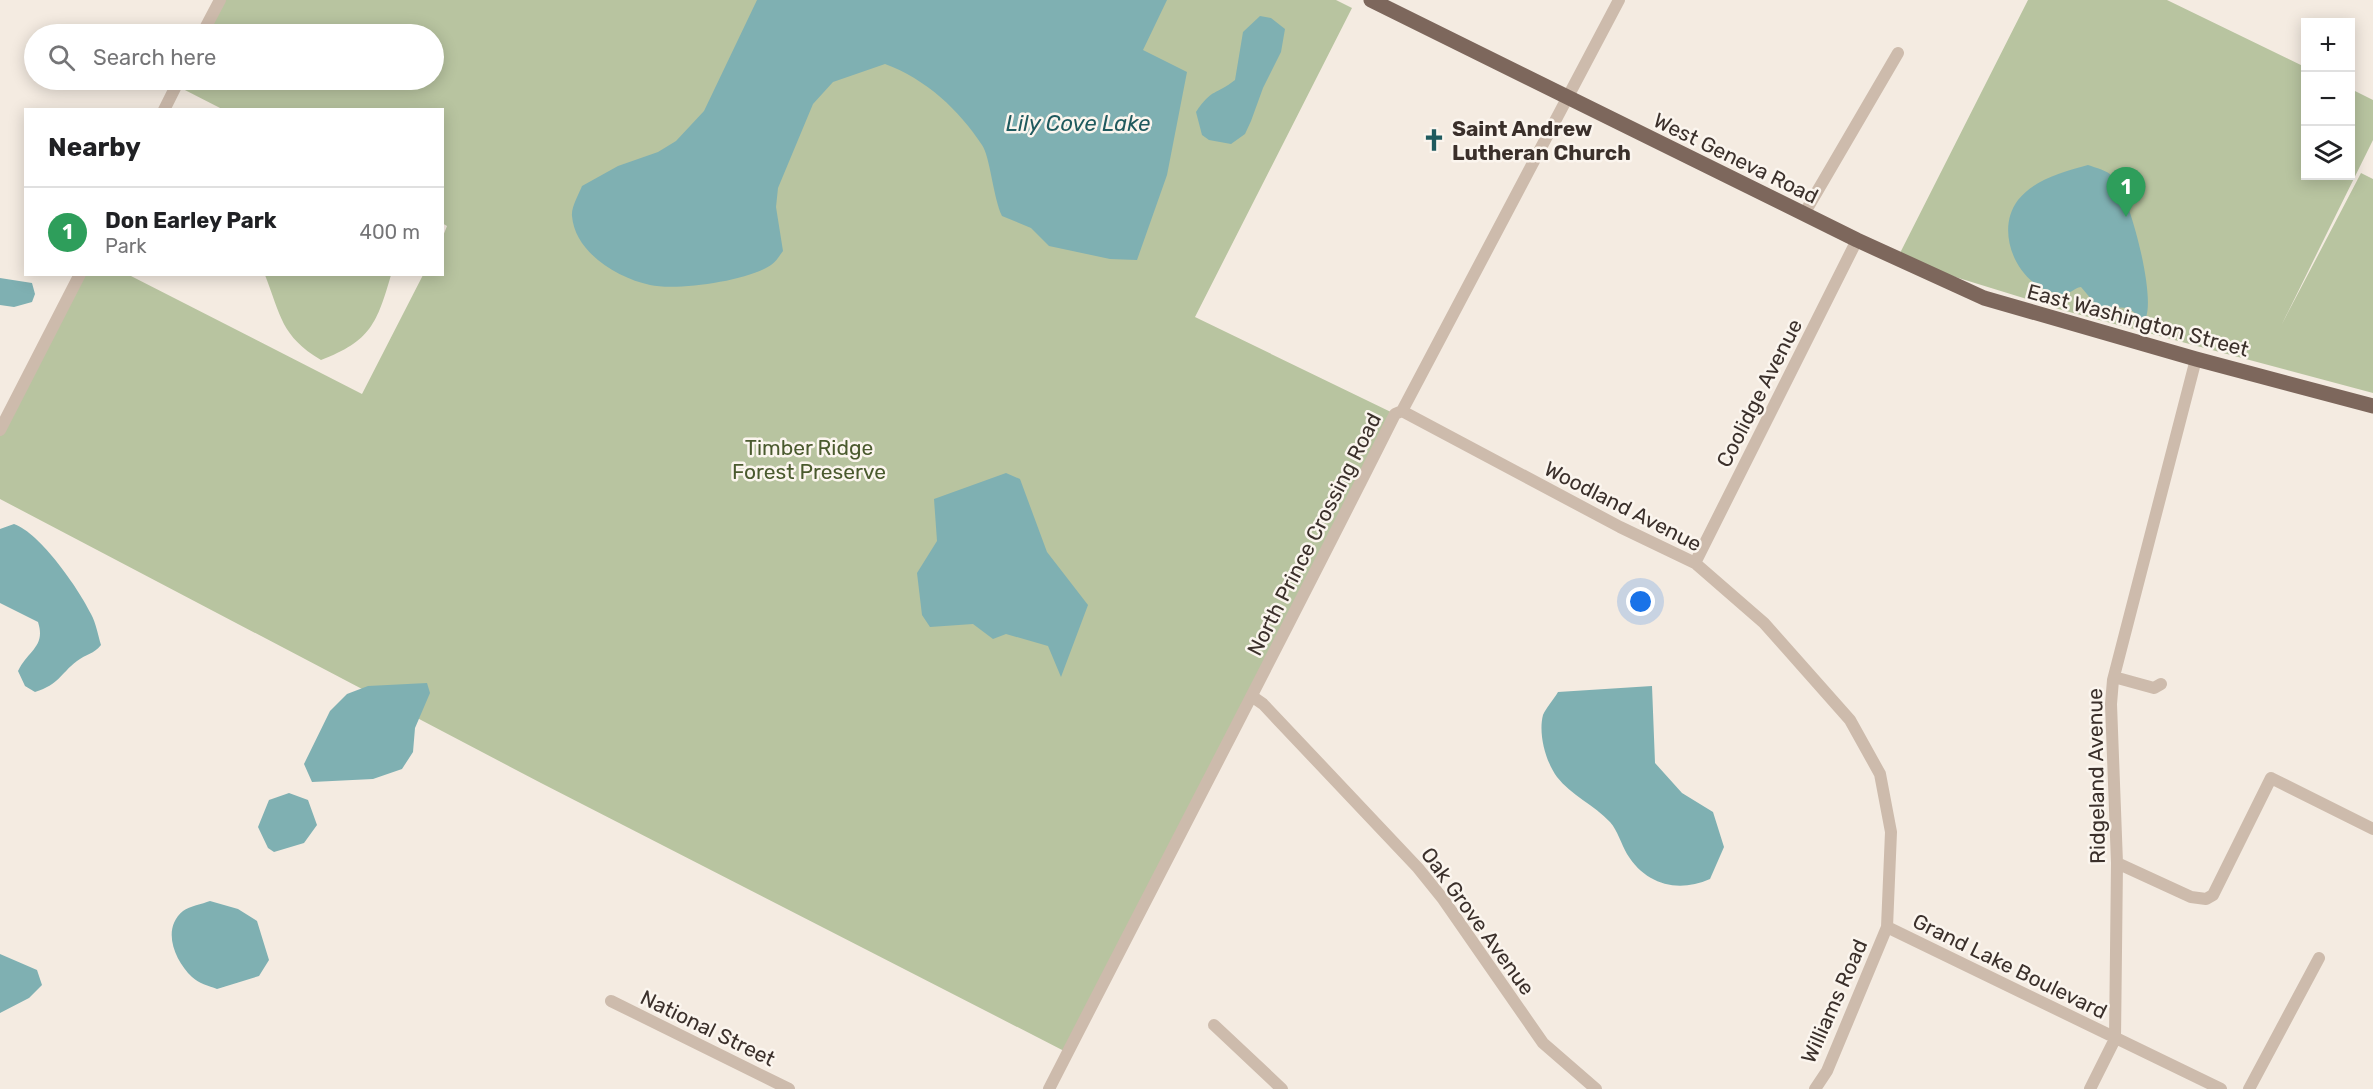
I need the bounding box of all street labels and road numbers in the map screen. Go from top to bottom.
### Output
street label: West Geneva Road [1650,107,1822,209]
street label: East Washington Street [2024,278,2252,362]
street label: Coolidge Avenue [1711,315,1807,471]
street label: North Prince Crossing Road [1242,408,1386,660]
street label: Woodland Avenue [1540,456,1706,556]
street label: Ridgeland Avenue [2082,688,2110,864]
street label: Oak Grove Avenue [1416,842,1540,1000]
street label: Grand Lake Boulevard [1909,908,2111,1024]
street label: Williams Road [1796,935,1872,1067]
street label: National Street [637,985,779,1071]

